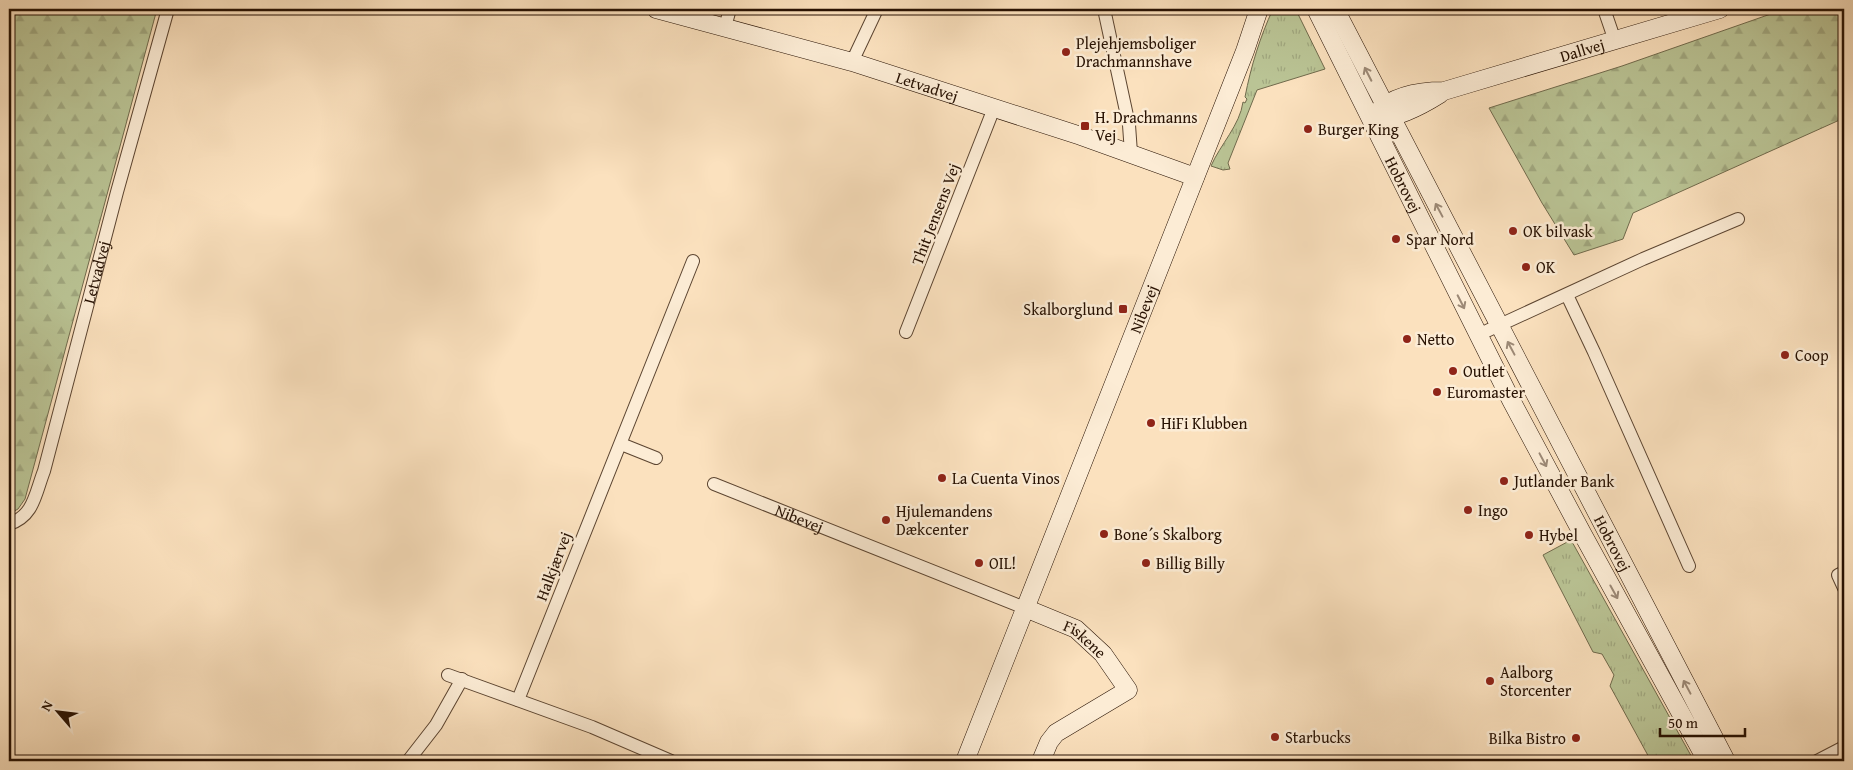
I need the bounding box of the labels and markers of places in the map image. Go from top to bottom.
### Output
place label: Plejehjemsboliger Drachmannshave [1076,31,1197,73]
marker: Plejehjemsboliger Drachmannshave [1060,46,1072,58]
place label: H. Drachmanns Vej [1095,105,1198,147]
place label: Burger King [1318,117,1399,141]
marker: H. Drachmanns Vej [1079,120,1091,132]
marker: Burger King [1302,123,1314,135]
place label: OK bilvask [1523,219,1594,243]
marker: OK bilvask [1507,225,1519,237]
place label: Spar Nord [1406,227,1474,251]
marker: Spar Nord [1390,233,1402,245]
place label: OK [1536,255,1556,279]
marker: OK [1520,261,1532,273]
place label: Skalborglund [1023,297,1113,321]
marker: Skalborglund [1117,303,1129,315]
place label: Netto [1417,327,1454,351]
marker: Netto [1401,333,1413,345]
place label: Coop [1795,343,1829,367]
marker: Coop [1779,349,1791,361]
place label: Outlet [1463,359,1505,383]
marker: Outlet [1447,365,1459,377]
place label: Euromaster [1447,380,1525,404]
marker: Euromaster [1431,386,1443,398]
place label: HiFi Klubben [1161,411,1248,435]
marker: HiFi Klubben [1145,417,1157,429]
place label: La Cuenta Vinos [952,466,1060,490]
place label: Jutlander Bank [1512,469,1615,493]
marker: La Cuenta Vinos [936,472,948,484]
marker: Jutlander Bank [1498,475,1510,487]
place label: Ingo [1478,498,1508,522]
place label: Hjulemandens Dækcenter [896,499,993,541]
marker: Ingo [1462,504,1474,516]
marker: Hjulemandens Dækcenter [880,514,892,526]
place label: Bone´s Skalborg [1114,522,1222,546]
place label: Hybel [1539,523,1578,547]
marker: Bone´s Skalborg [1098,528,1110,540]
marker: Hybel [1523,529,1535,541]
place label: OIL! [989,551,1016,575]
place label: Billig Billy [1156,551,1225,575]
marker: OIL! [973,557,985,569]
marker: Billig Billy [1140,557,1152,569]
place label: Aalborg Storcenter [1500,660,1572,702]
marker: Aalborg Storcenter [1484,675,1496,687]
place label: Starbucks [1285,725,1351,749]
place label: Bilka Bistro [1489,726,1566,750]
marker: Starbucks [1269,731,1281,743]
marker: Bilka Bistro [1570,732,1582,744]

